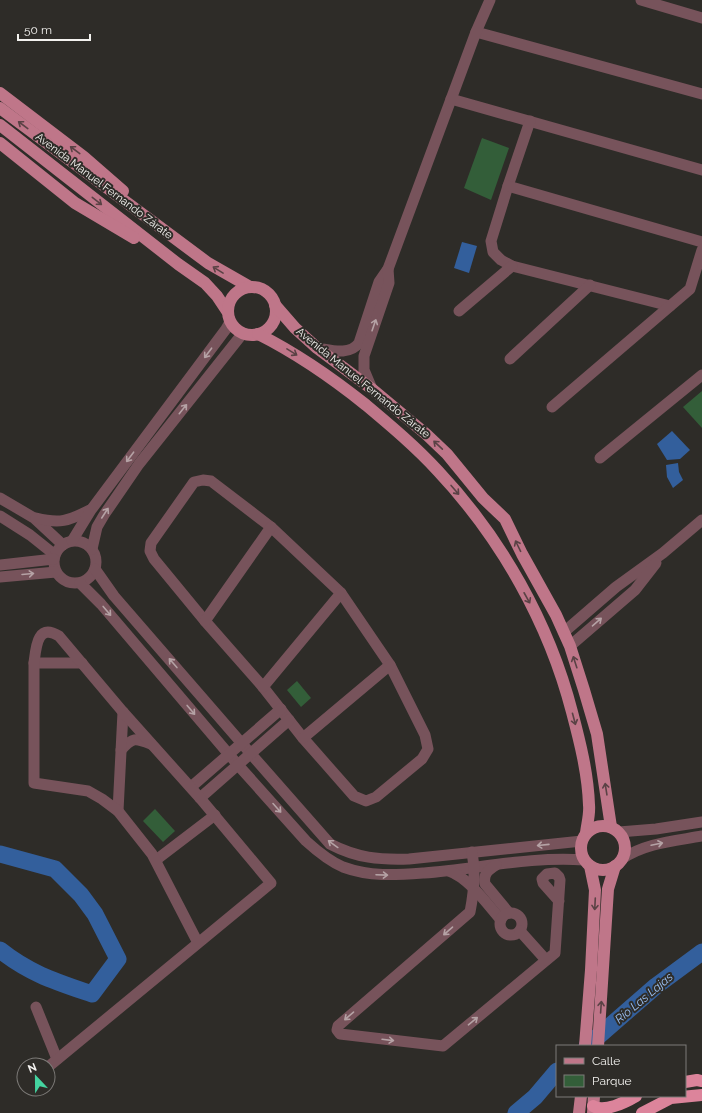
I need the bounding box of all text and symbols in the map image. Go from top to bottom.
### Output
scale bar [18,16,90,42]
text: 50 m [24,23,52,37]
one-way arrow [18,121,29,129]
street label: Avenida Manuel Fernando Zárate [33,130,176,242]
one-way arrow [70,145,81,154]
one-way arrow [91,196,102,205]
one-way arrow [212,265,224,273]
one-way arrow [371,319,378,332]
street label: Avenida Manuel Fernando Zárate [294,325,433,441]
one-way arrow [204,348,212,359]
one-way arrow [286,348,297,356]
one-way arrow [179,403,188,414]
one-way arrow [433,440,443,450]
one-way arrow [126,452,134,463]
one-way arrow [450,485,459,495]
one-way arrow [102,507,110,519]
one-way arrow [514,540,521,552]
one-way arrow [21,571,34,578]
one-way arrow [524,592,531,604]
one-way arrow [102,606,111,616]
one-way arrow [592,618,603,627]
one-way arrow [571,656,578,669]
one-way arrow [168,658,177,668]
one-way arrow [187,705,196,715]
one-way arrow [571,712,578,725]
one-way arrow [601,782,609,795]
one-way arrow [272,803,281,813]
one-way arrow [327,840,338,848]
one-way arrow [651,840,664,848]
one-way arrow [537,841,550,849]
one-way arrow [375,871,388,879]
one-way arrow [591,897,598,910]
one-way arrow [442,927,453,936]
water label: Río Las Lajas [612,970,676,1026]
one-way arrow [597,1001,604,1014]
one-way arrow [344,1012,354,1021]
one-way arrow [467,1017,478,1026]
one-way arrow [381,1036,394,1044]
legend [556,1045,686,1097]
text: Calle [592,1054,620,1068]
north arrow [16,1057,56,1097]
text: N [26,1061,39,1076]
text: Parque [592,1074,632,1088]

